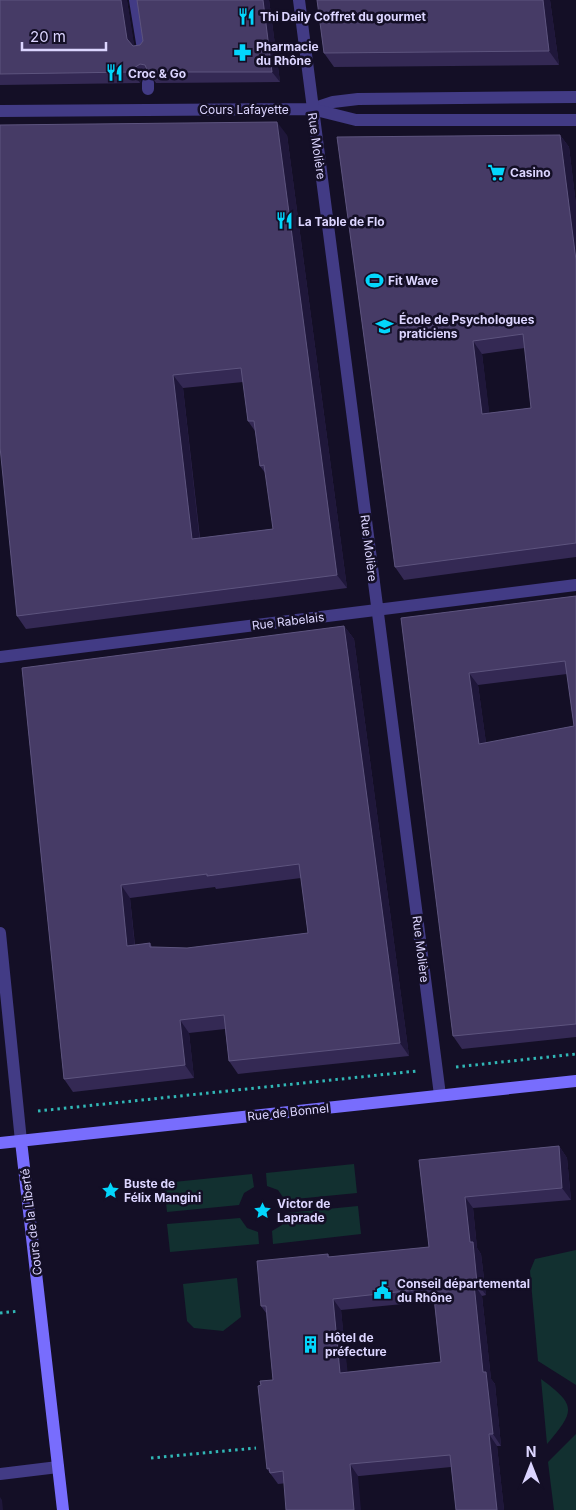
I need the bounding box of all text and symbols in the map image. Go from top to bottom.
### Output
restaurant icon: Thi Daily Coffret du gourmet [236,6,256,26]
place label: Thi Daily Coffret du gourmet [260,9,427,24]
scale bar [22,20,106,52]
text: 20 m [30,27,66,46]
place label: Pharmacie du Rhône [256,39,319,68]
pharmacy icon: Pharmacie du Rhône [232,43,252,63]
restaurant icon: Croc & Go [104,63,124,83]
place label: Croc & Go [128,66,186,81]
street label: Cours Lafayette [199,102,289,117]
street label: Rue Molière [305,112,329,180]
supermarket icon: Casino [486,162,506,182]
place label: Casino [510,165,551,180]
restaurant icon: La Table de Flo [274,211,294,231]
place label: La Table de Flo [298,214,385,229]
sports icon: Fit Wave [364,270,384,290]
place label: Fit Wave [388,273,438,288]
place label: École de Psychologues praticiens [399,312,535,341]
school or university icon: École de Psychologues praticiens [375,316,395,336]
street label: Rue Molière [357,514,381,582]
street label: Rue Rabelais [251,609,325,633]
street label: Rue Molière [409,915,433,983]
street label: Rue de Bonnel [246,1100,330,1124]
street label: Cours de la Liberté [17,1168,45,1276]
place label: Buste de Félix Mangini [124,1176,201,1205]
place icon: Buste de Félix Mangini [100,1180,120,1200]
place label: Victor de Laprade [277,1196,330,1225]
place icon: Victor de Laprade [253,1200,273,1220]
place label: Conseil départemental du Rhône [397,1276,530,1305]
public building icon: Conseil départemental du Rhône [373,1280,393,1300]
place label: Hôtel de préfecture [325,1330,387,1359]
building icon: Hôtel de préfecture [301,1334,321,1354]
north arrow [506,1440,556,1490]
text: N [526,1443,536,1460]

